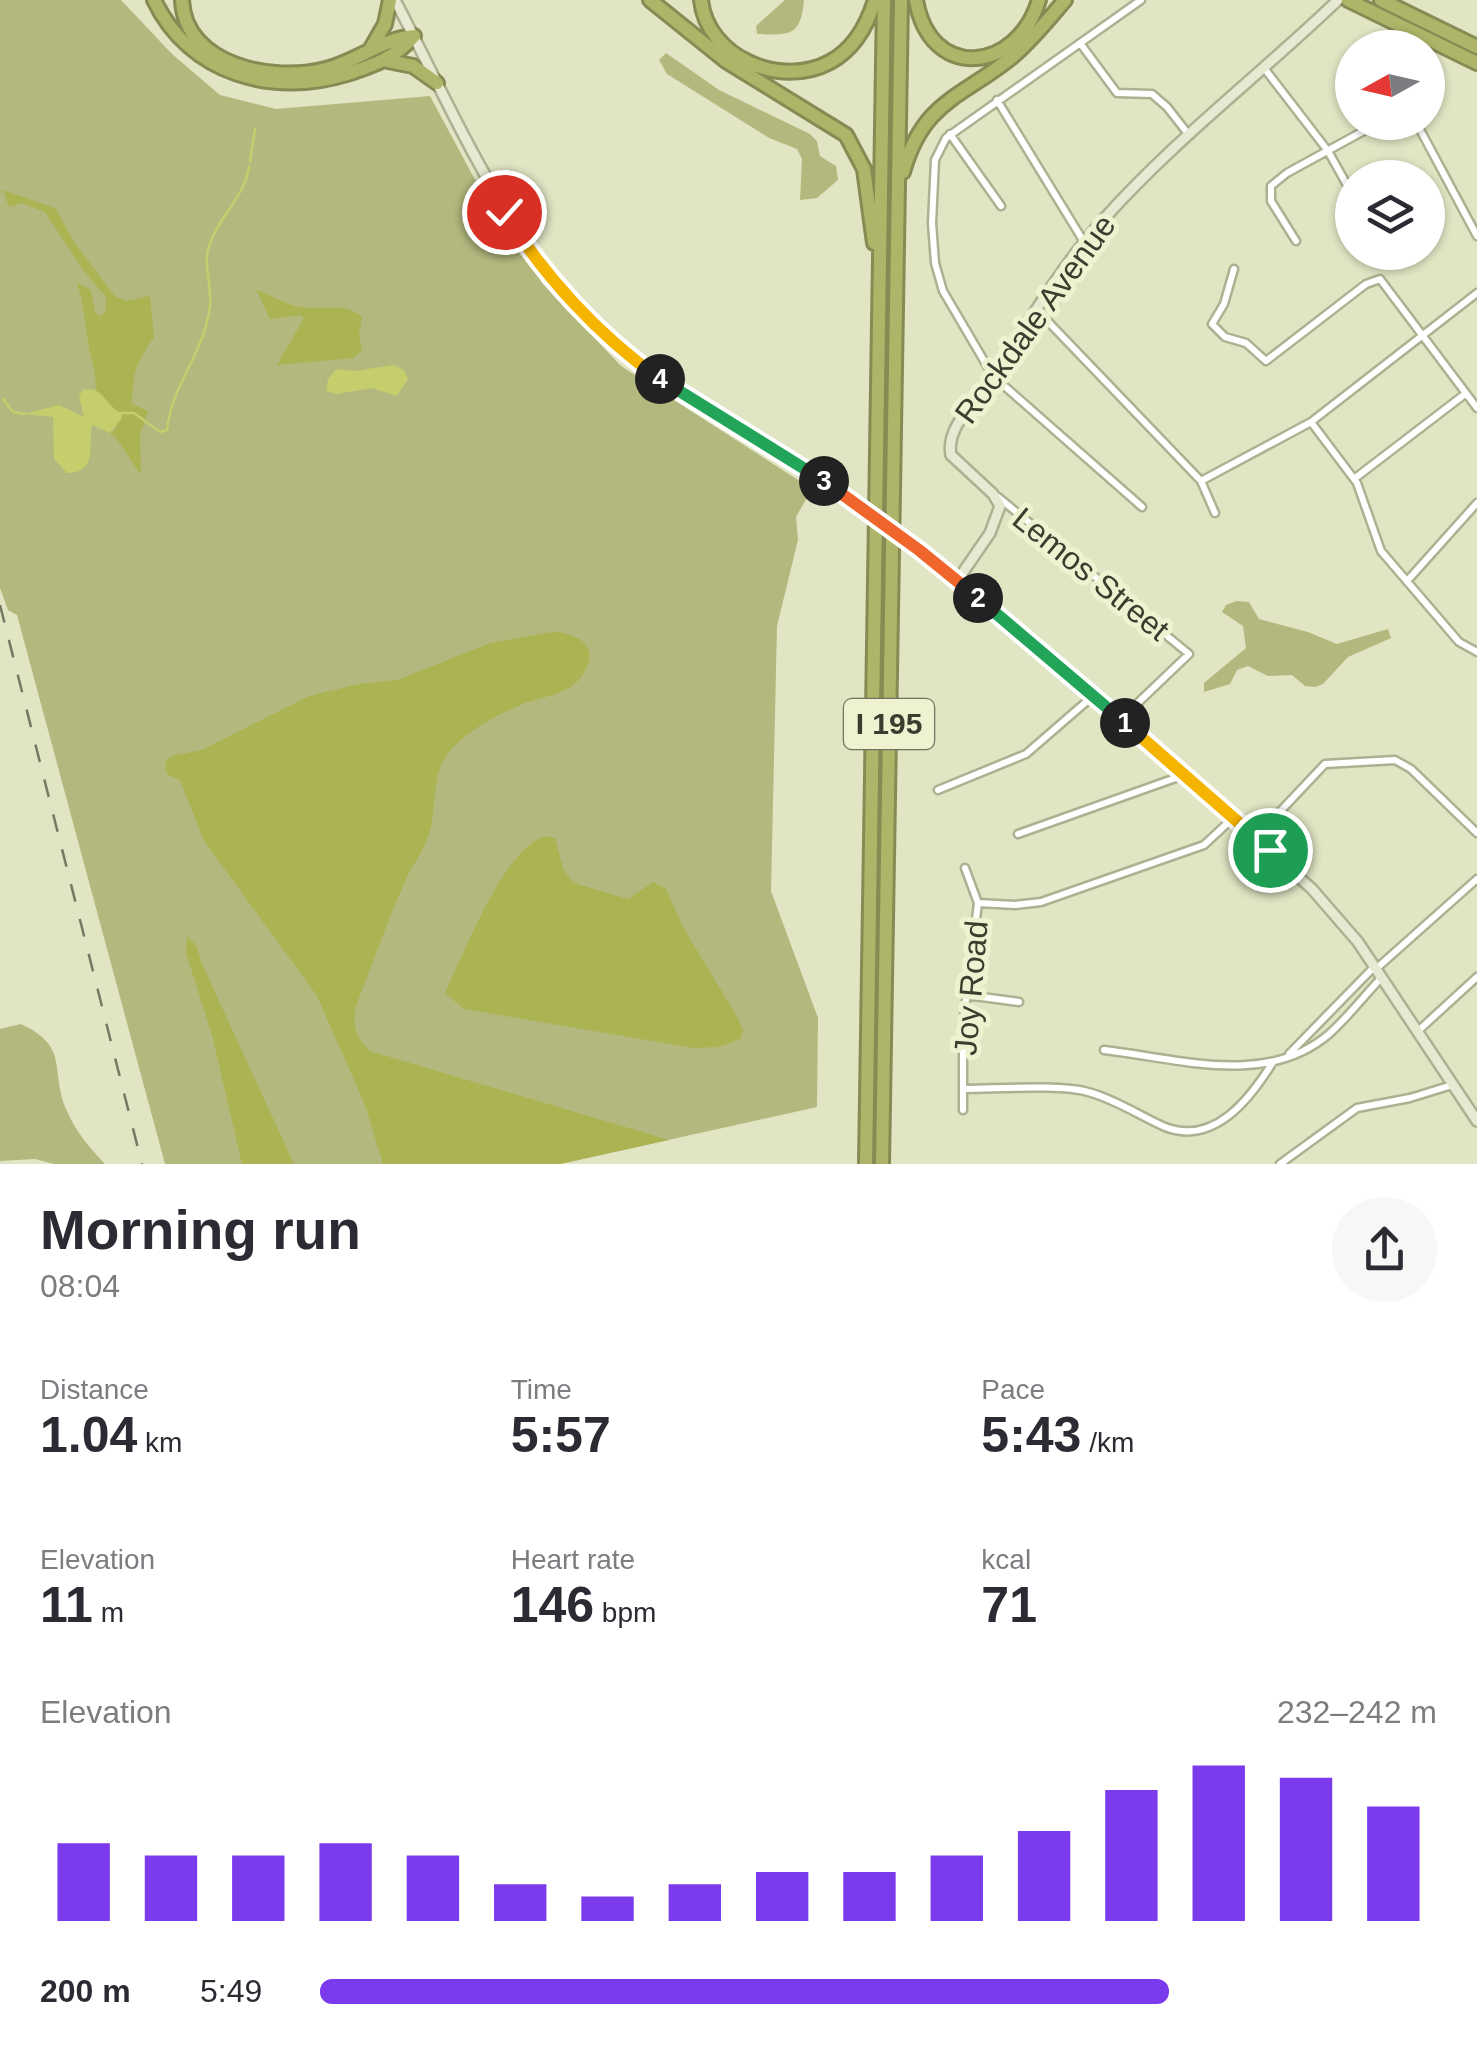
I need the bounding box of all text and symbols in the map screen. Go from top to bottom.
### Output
north arrow [1335,30,1445,140]
map controls [1335,30,1445,270]
button: layers [1335,160,1445,270]
pin [462,170,547,255]
icon: check [477,185,532,240]
street label: Rockdale Avenue [947,208,1123,430]
pin: 4 [635,354,685,404]
text: 4 [652,363,668,394]
pin: 3 [799,456,849,506]
text: 3 [816,465,832,496]
street label: Lemos Street [1006,500,1176,648]
pin: 2 [953,573,1003,623]
text: 2 [970,582,986,613]
pin: 1 [1100,698,1150,748]
road number: I 195 [844,699,934,749]
text: 1 [1117,707,1133,738]
pin [1228,808,1313,893]
icon: arrive [1243,823,1298,878]
street label: Joy Road [947,919,995,1057]
button: share [1332,1197,1437,1302]
text: Morning run [40,1199,361,1261]
text: 08:04 [40,1268,120,1304]
text: Distance [40,1374,149,1405]
text: Time [511,1374,572,1405]
text: Pace [981,1374,1045,1405]
text: 1.04 [40,1407,137,1463]
text: 5:57 [511,1407,611,1463]
text: 5:43 [981,1407,1081,1463]
text: km [137,1427,182,1458]
text: /km [1081,1427,1134,1458]
text: Elevation [40,1544,155,1575]
text: Heart rate [511,1544,635,1575]
text: kcal [981,1544,1031,1575]
text: 11 [40,1577,93,1633]
text: 146 [511,1577,594,1633]
text: 71 [981,1577,1037,1633]
text: m [93,1597,124,1628]
text: bpm [594,1597,656,1628]
text: Elevation [40,1694,172,1730]
text: 232–242 m [1277,1694,1437,1730]
text: 200 m [40,1973,131,2009]
text: 5:49 [200,1973,262,2009]

